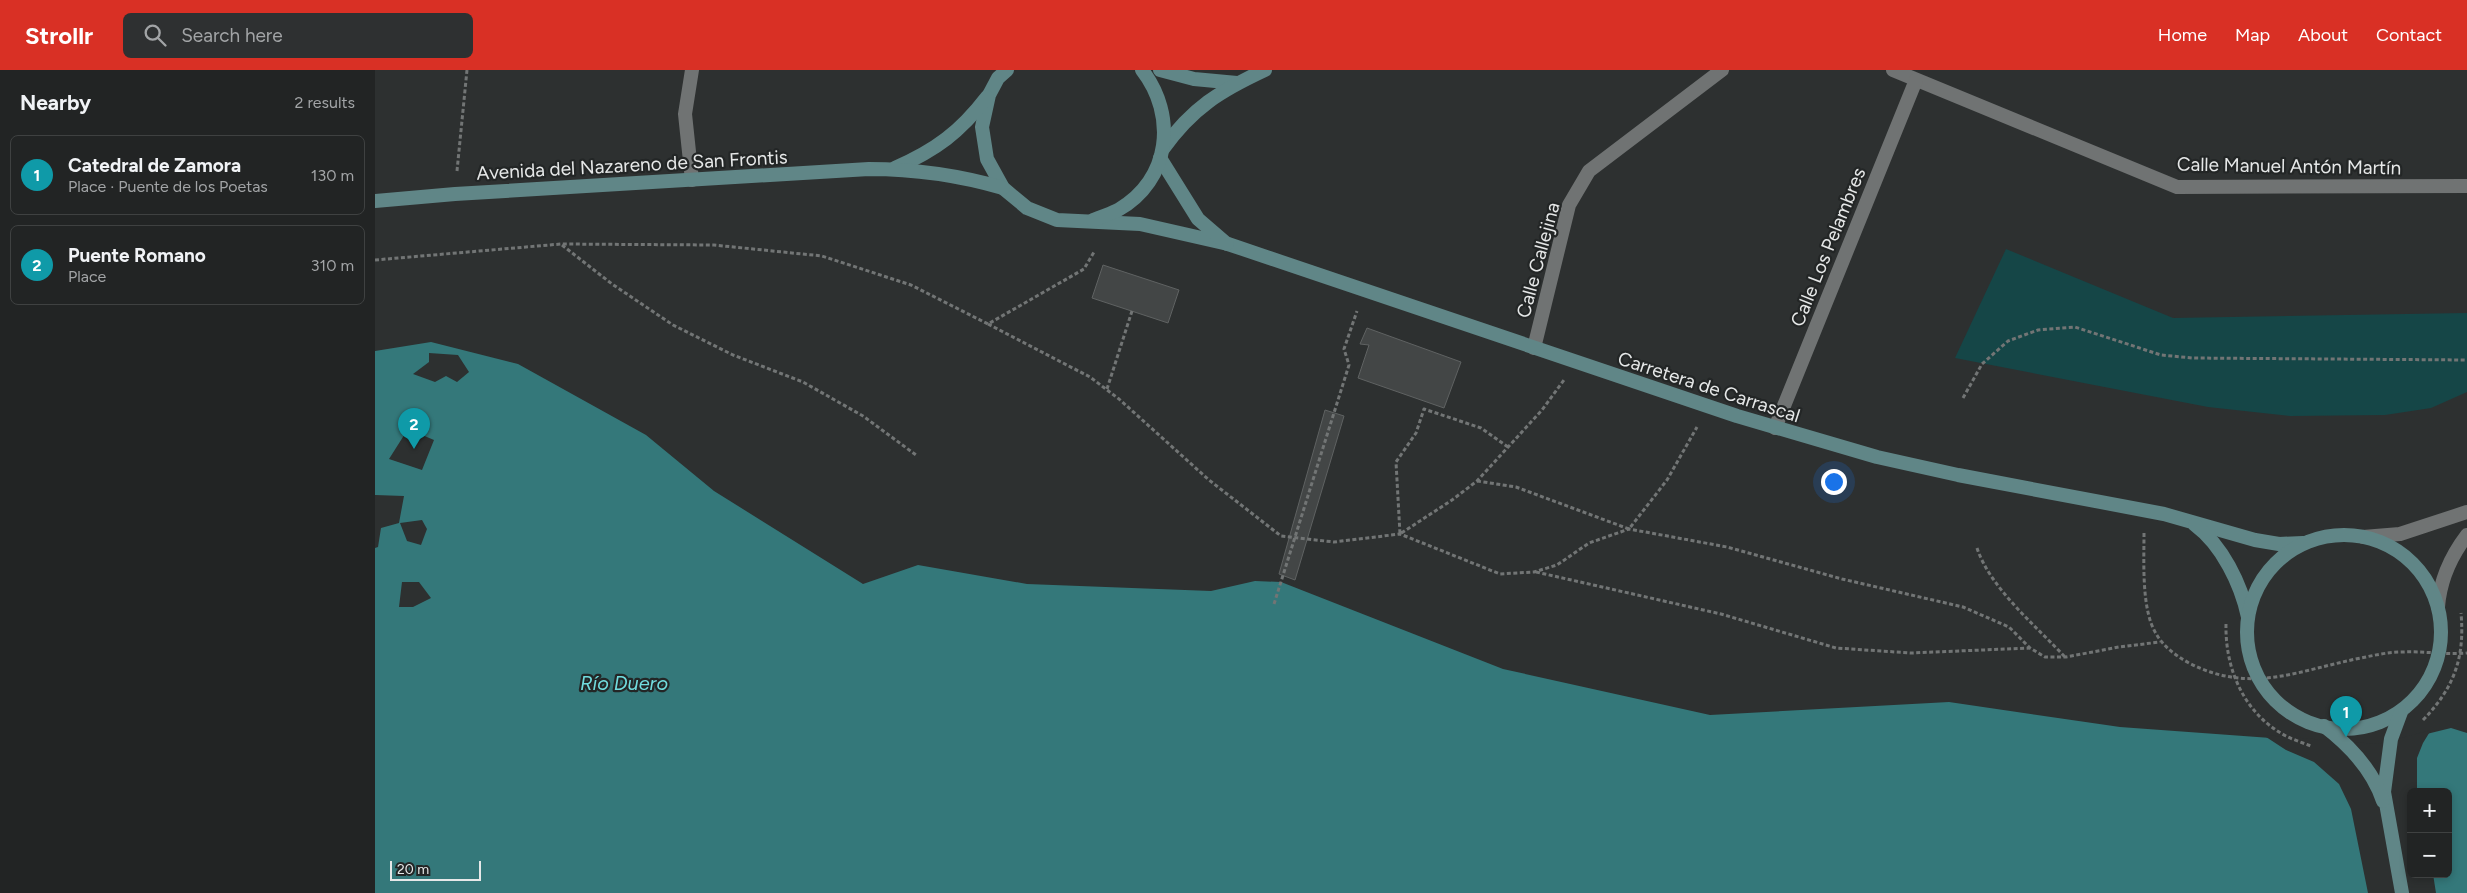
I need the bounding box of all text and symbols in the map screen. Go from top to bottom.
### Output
search box [123,13,473,58]
text: Strollr [25,21,93,50]
icon: search [141,21,169,49]
text: Search here [181,24,283,47]
text: Home [2158,24,2207,46]
text: Map [2235,24,2270,46]
text: About [2298,24,2348,46]
text: Contact [2376,24,2442,46]
text: Nearby [20,90,91,115]
text: 2 results [295,93,355,112]
street label: Avenida del Nazareno de San Frontis [476,145,788,185]
street label: Calle Manuel Antón Martín [2177,153,2401,179]
text: Catedral de Zamora [68,154,241,177]
street label: Calle Los Pelambres [1786,164,1870,330]
text: 1 [34,166,40,185]
text: 130 m [311,166,354,185]
text: Place · Puente de los Poetas [68,177,268,196]
street label: Calle Callejina [1512,200,1564,320]
text: Puente Romano [68,244,206,267]
text: 2 [32,256,42,275]
text: 310 m [311,256,354,275]
text: Place [68,267,106,286]
street label: Carretera de Carrascal [1615,347,1803,427]
pin: 2 [398,408,430,449]
your location [1821,469,1847,495]
water label: Río Duero [580,671,668,695]
pin: 1 [2330,696,2362,737]
map controls [2407,788,2452,878]
button: + [2407,788,2452,833]
button: − [2407,833,2452,878]
scale bar [390,858,481,881]
text: 20 m [397,861,429,878]

